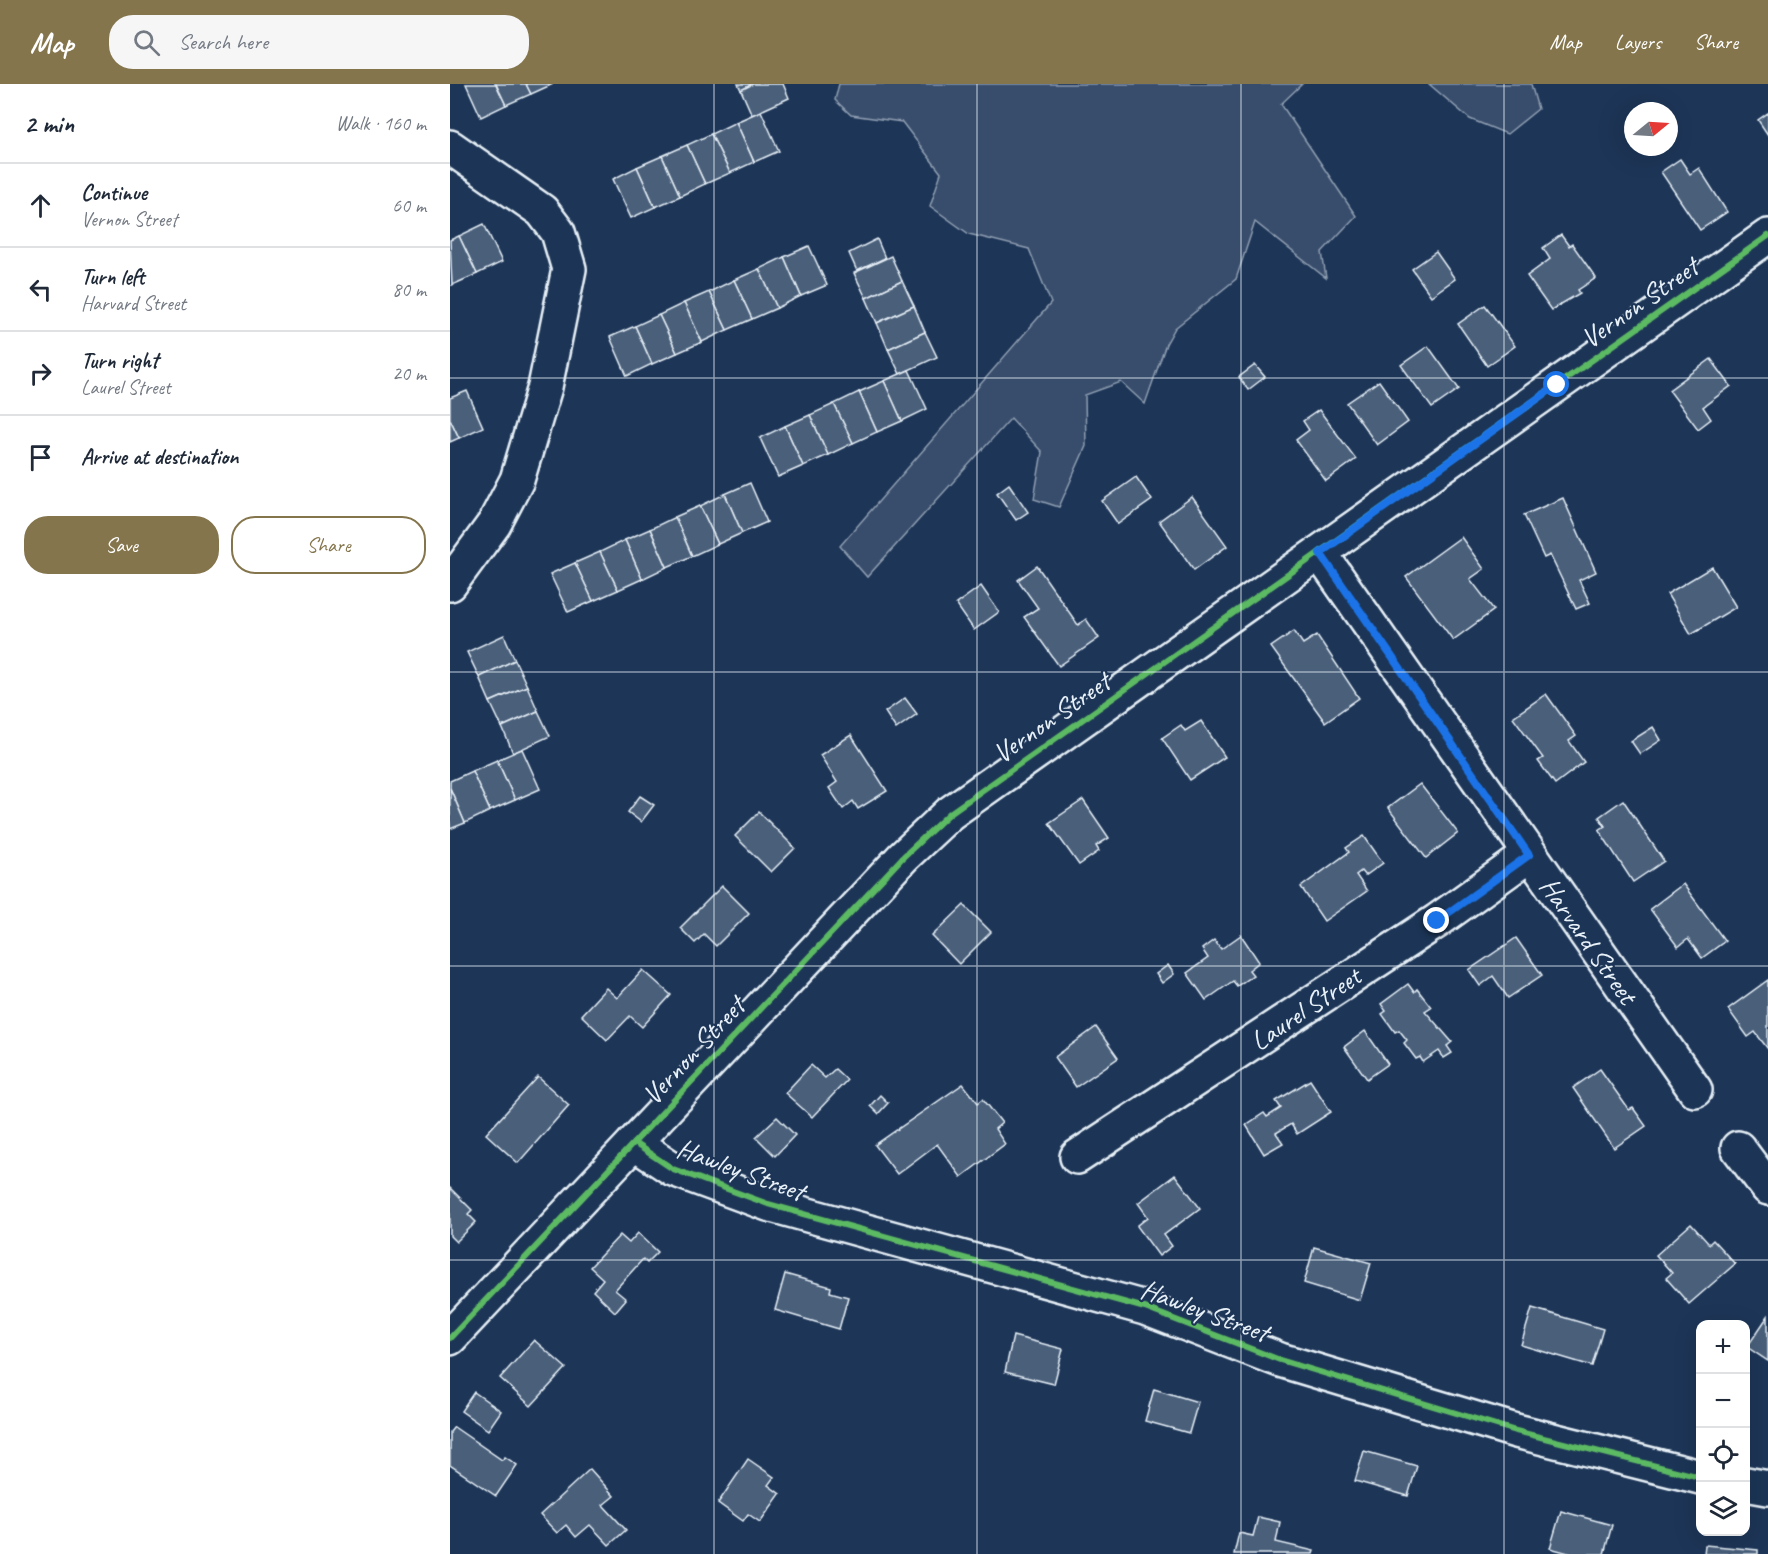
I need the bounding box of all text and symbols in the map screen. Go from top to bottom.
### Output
search box [109,15,529,69]
text: Map [30,25,73,60]
icon: search [130,26,163,59]
text: Search here [178,28,268,56]
text: Map [1549,29,1582,55]
text: Layers [1615,29,1661,55]
text: Share [1694,29,1738,55]
north arrow [1624,102,1678,156]
text: 2 min [24,107,74,140]
text: Walk · 160 m [336,111,426,136]
text: Continue [81,179,147,207]
icon: ahead [24,189,57,222]
text: 60 m [392,193,426,218]
text: Vernon Street [81,207,177,232]
street label: Vernon Street [1574,247,1708,355]
text: Turn left [81,263,145,291]
icon: left [24,273,57,306]
text: 80 m [392,277,426,302]
text: Harvard Street [81,291,186,316]
text: Turn right [81,347,158,375]
icon: right [24,357,57,390]
text: 20 m [392,361,426,386]
route start [1543,371,1569,397]
text: Laurel Street [81,375,171,400]
icon: arrive [24,441,57,474]
text: Arrive at destination [81,443,238,471]
button: Save [24,516,219,574]
button: Share [231,516,426,574]
street label: Vernon Street [986,662,1120,770]
street label: Harvard Street [1532,870,1647,1013]
route end [1423,907,1449,933]
street label: Laurel Street [1243,957,1369,1058]
street label: Vernon Street [635,986,755,1112]
street label: Hawley Street [672,1130,813,1210]
street label: Hawley Street [1136,1271,1277,1351]
map controls [1696,1320,1750,1536]
button: + [1696,1320,1750,1374]
button: − [1696,1374,1750,1428]
button: locate [1696,1428,1750,1482]
button: layers [1696,1482,1750,1536]

